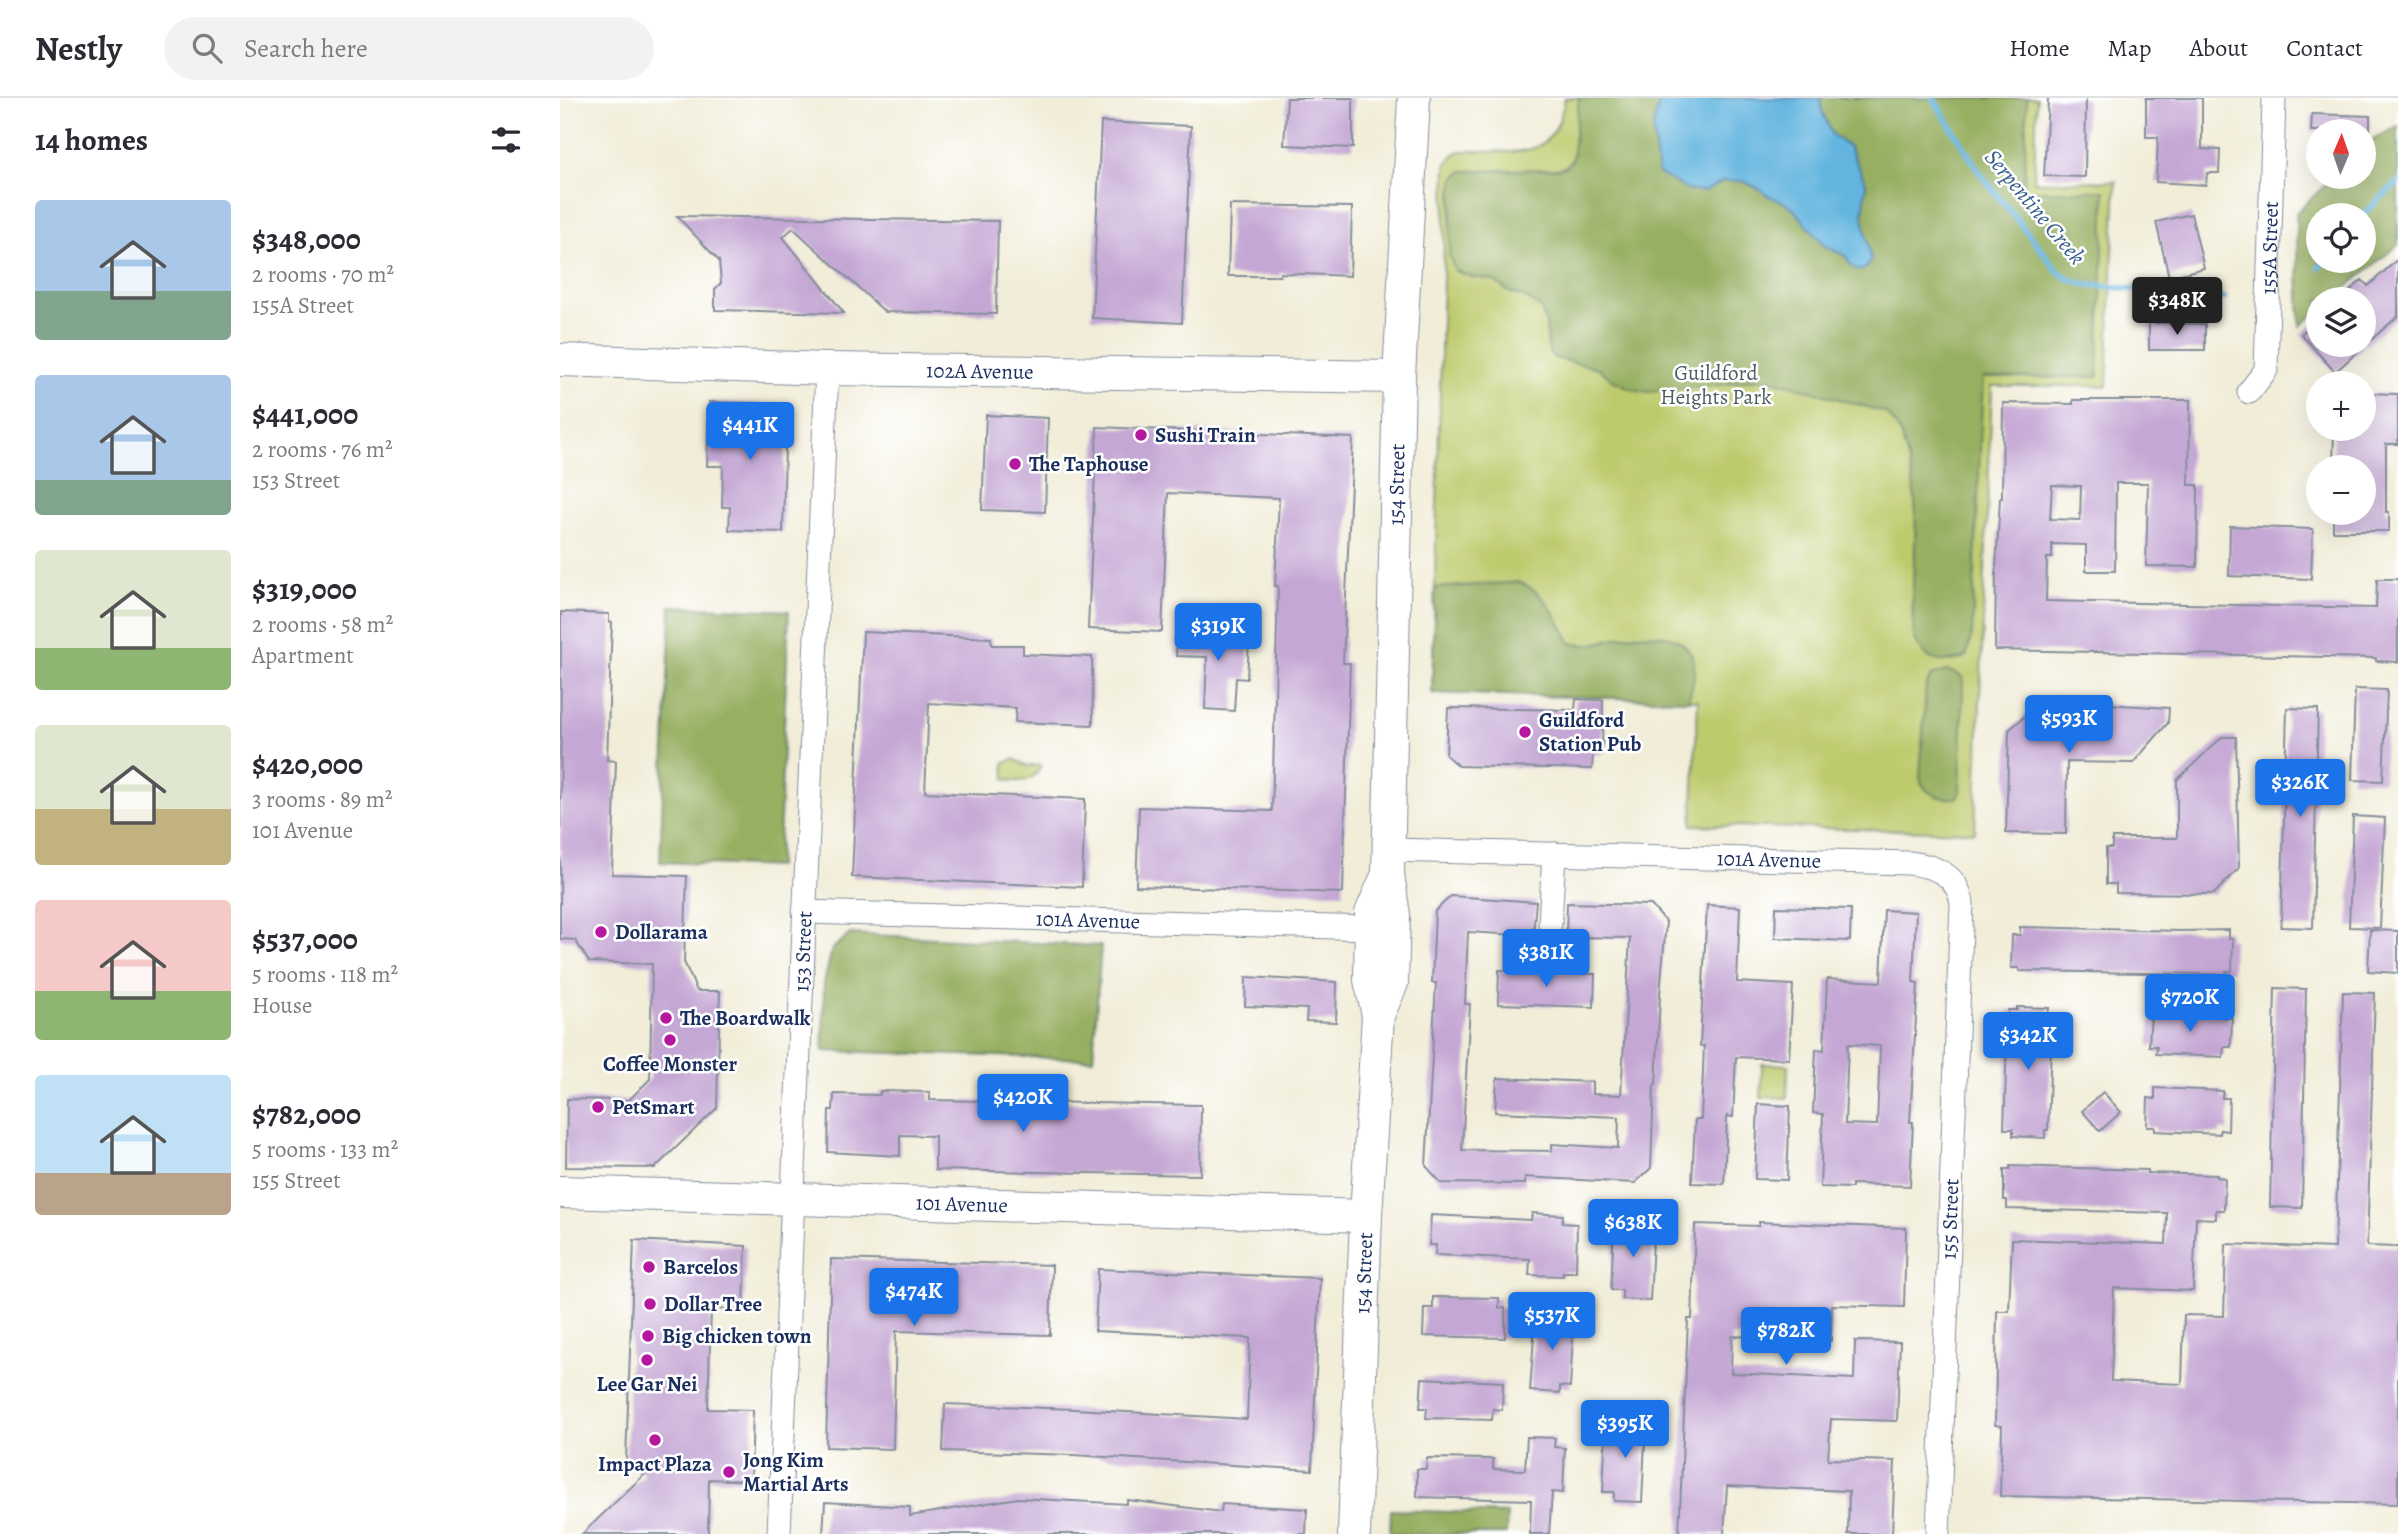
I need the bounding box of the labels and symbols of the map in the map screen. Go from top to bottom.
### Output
north arrow [2306,119,2376,189]
water label: Serpentine Creek [1978,143,2092,271]
street label: 155A Street [2254,201,2285,295]
pin: $348K [2128,278,2226,337]
street label: 102A Avenue [926,356,1034,386]
park label: Guildford Heights Park [1660,359,1772,411]
pin: $441K [701,402,799,462]
place label: Sushi Train [1155,421,1256,449]
marker: Sushi Train [1133,427,1149,443]
street label: 154 Street [1382,443,1412,526]
place label: The Taphouse [1029,450,1149,478]
marker: The Taphouse [1007,456,1023,472]
pin: $319K [1169,603,1267,663]
pin: $593K [2020,696,2118,755]
place label: Guildford Station Pub [1539,706,1641,758]
marker: Guildford Station Pub [1517,724,1533,740]
pin: $326K [2251,760,2349,819]
street label: 101A Avenue [1716,844,1822,875]
street label: 101A Avenue [1035,905,1141,935]
street label: 153 Street [787,910,819,992]
place label: Dollarama [615,918,709,946]
marker: Dollarama [593,924,609,940]
pin: $381K [1497,930,1595,989]
pin: $720K [2141,974,2239,1034]
place label: The Boardwalk [680,1004,810,1032]
marker: The Boardwalk [658,1010,674,1026]
pin: $342K [1979,1012,2077,1072]
marker: Coffee Monster [662,1032,678,1048]
place label: Coffee Monster [603,1050,737,1078]
pin: $420K [974,1074,1072,1134]
place label: PetSmart [612,1093,695,1121]
marker: PetSmart [590,1099,606,1115]
street label: 155 Street [1935,1178,1965,1260]
street label: 101 Avenue [915,1189,1008,1219]
pin: $638K [1584,1200,1682,1259]
street label: 154 Street [1348,1232,1379,1314]
place label: Barcelos [663,1253,738,1281]
marker: Barcelos [641,1259,657,1275]
pin: $474K [865,1268,963,1328]
place label: Dollar Tree [664,1290,763,1318]
pin: $537K [1503,1292,1601,1352]
marker: Dollar Tree [642,1296,658,1312]
pin: $782K [1737,1308,1835,1367]
place label: Big chicken town [662,1322,812,1350]
marker: Big chicken town [640,1328,656,1344]
marker: Lee Gar Nei [639,1352,655,1368]
place label: Lee Gar Nei [597,1370,697,1398]
pin: $395K [1576,1400,1674,1460]
marker: Impact Plaza [647,1432,663,1448]
place label: Jong Kim Martial Arts [743,1446,849,1498]
place label: Impact Plaza [598,1450,713,1478]
marker: Jong Kim Martial Arts [721,1464,737,1480]

